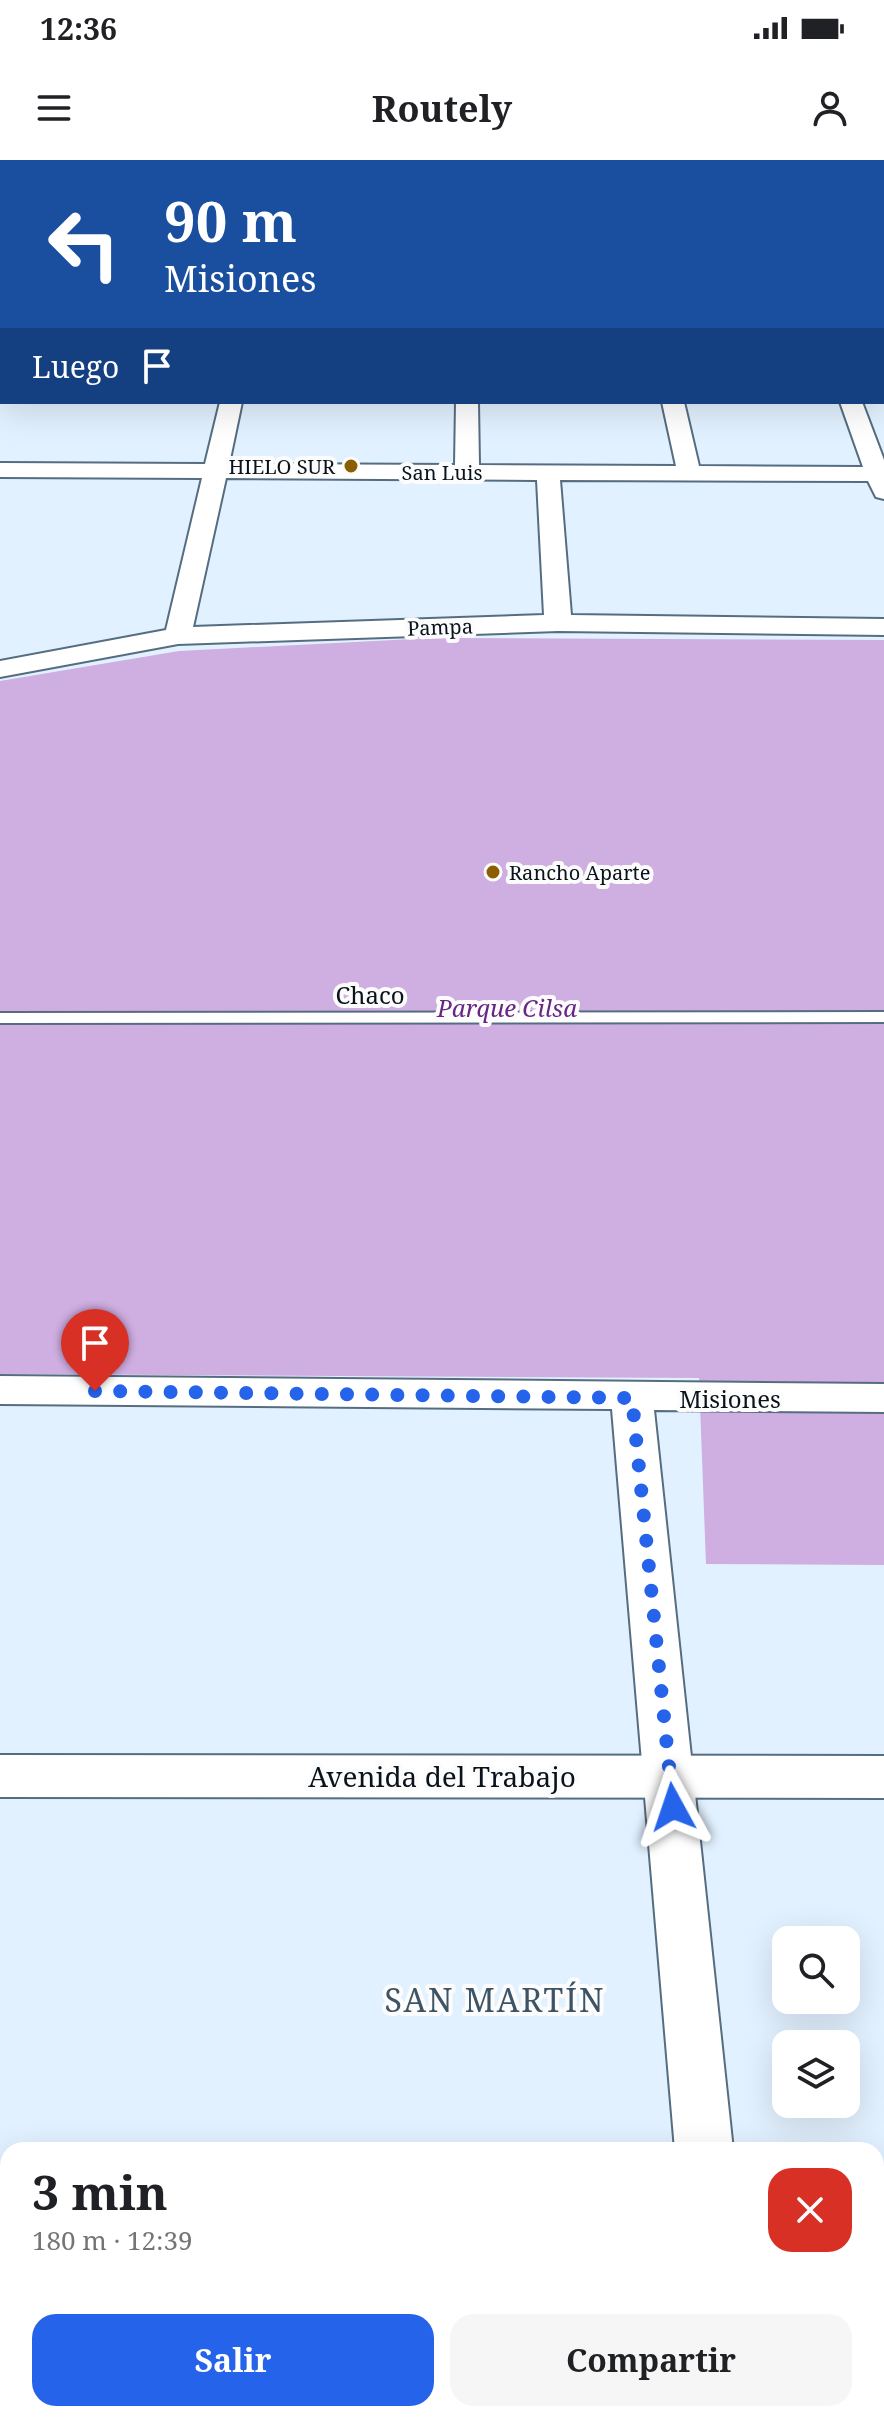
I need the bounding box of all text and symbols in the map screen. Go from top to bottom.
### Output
text: 12:36 [40,8,117,49]
text: Routely [372,84,512,133]
icon: menu [32,86,76,130]
icon: person [808,86,852,130]
text: 90 m [164,182,297,258]
icon: left [32,192,136,296]
text: Misiones [164,254,317,303]
icon: arrive [135,344,179,388]
text: Luego [32,346,119,387]
place label: HIELO SUR [229,453,336,480]
marker: HIELO SUR [342,457,360,475]
street label: San Luis [402,459,482,486]
street label: Pampa [407,612,473,642]
place label: Rancho Aparte [509,859,650,886]
marker: Rancho Aparte [484,863,502,881]
street label: Chaco [335,978,405,1011]
park label: Parque Cilsa [436,991,577,1024]
pin [61,1309,129,1391]
icon: arrive [73,1321,117,1365]
street label: Misiones [679,1382,781,1415]
street label: Avenida del Trabajo [308,1757,576,1795]
position arrow [631,1765,715,1849]
map controls [772,1926,860,2118]
button: search [772,1926,860,2014]
district label: SAN MARTÍN [385,1978,605,2021]
button: layers [772,2030,860,2118]
text: 3 min [32,2159,168,2224]
button: close [768,2168,852,2252]
text: 180 m · 12:39 [32,2222,193,2258]
button: Salir [32,2314,434,2406]
button: Compartir [450,2314,852,2406]

